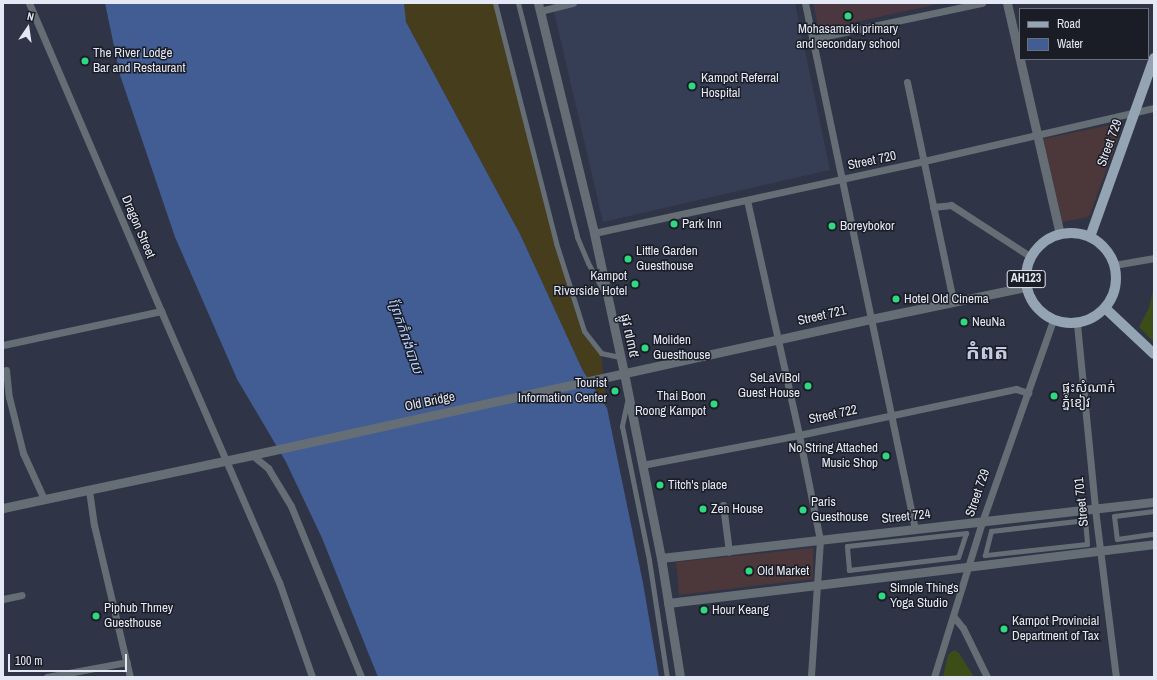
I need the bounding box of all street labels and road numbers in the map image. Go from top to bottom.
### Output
street label: Street 729 [1094,117,1126,169]
street label: Street 720 [846,148,898,174]
street label: Dragon Street [118,193,158,261]
road number: AH123 [1006,269,1046,289]
street label: Street 721 [796,303,848,329]
street label: ផ្លូវ ៧៣៥ [617,312,641,360]
street label: Old Bridge [403,389,457,415]
street label: Street 722 [807,402,859,428]
street label: Street 729 [963,467,993,519]
street label: Street 701 [1072,477,1092,527]
street label: Street 724 [881,507,931,527]

